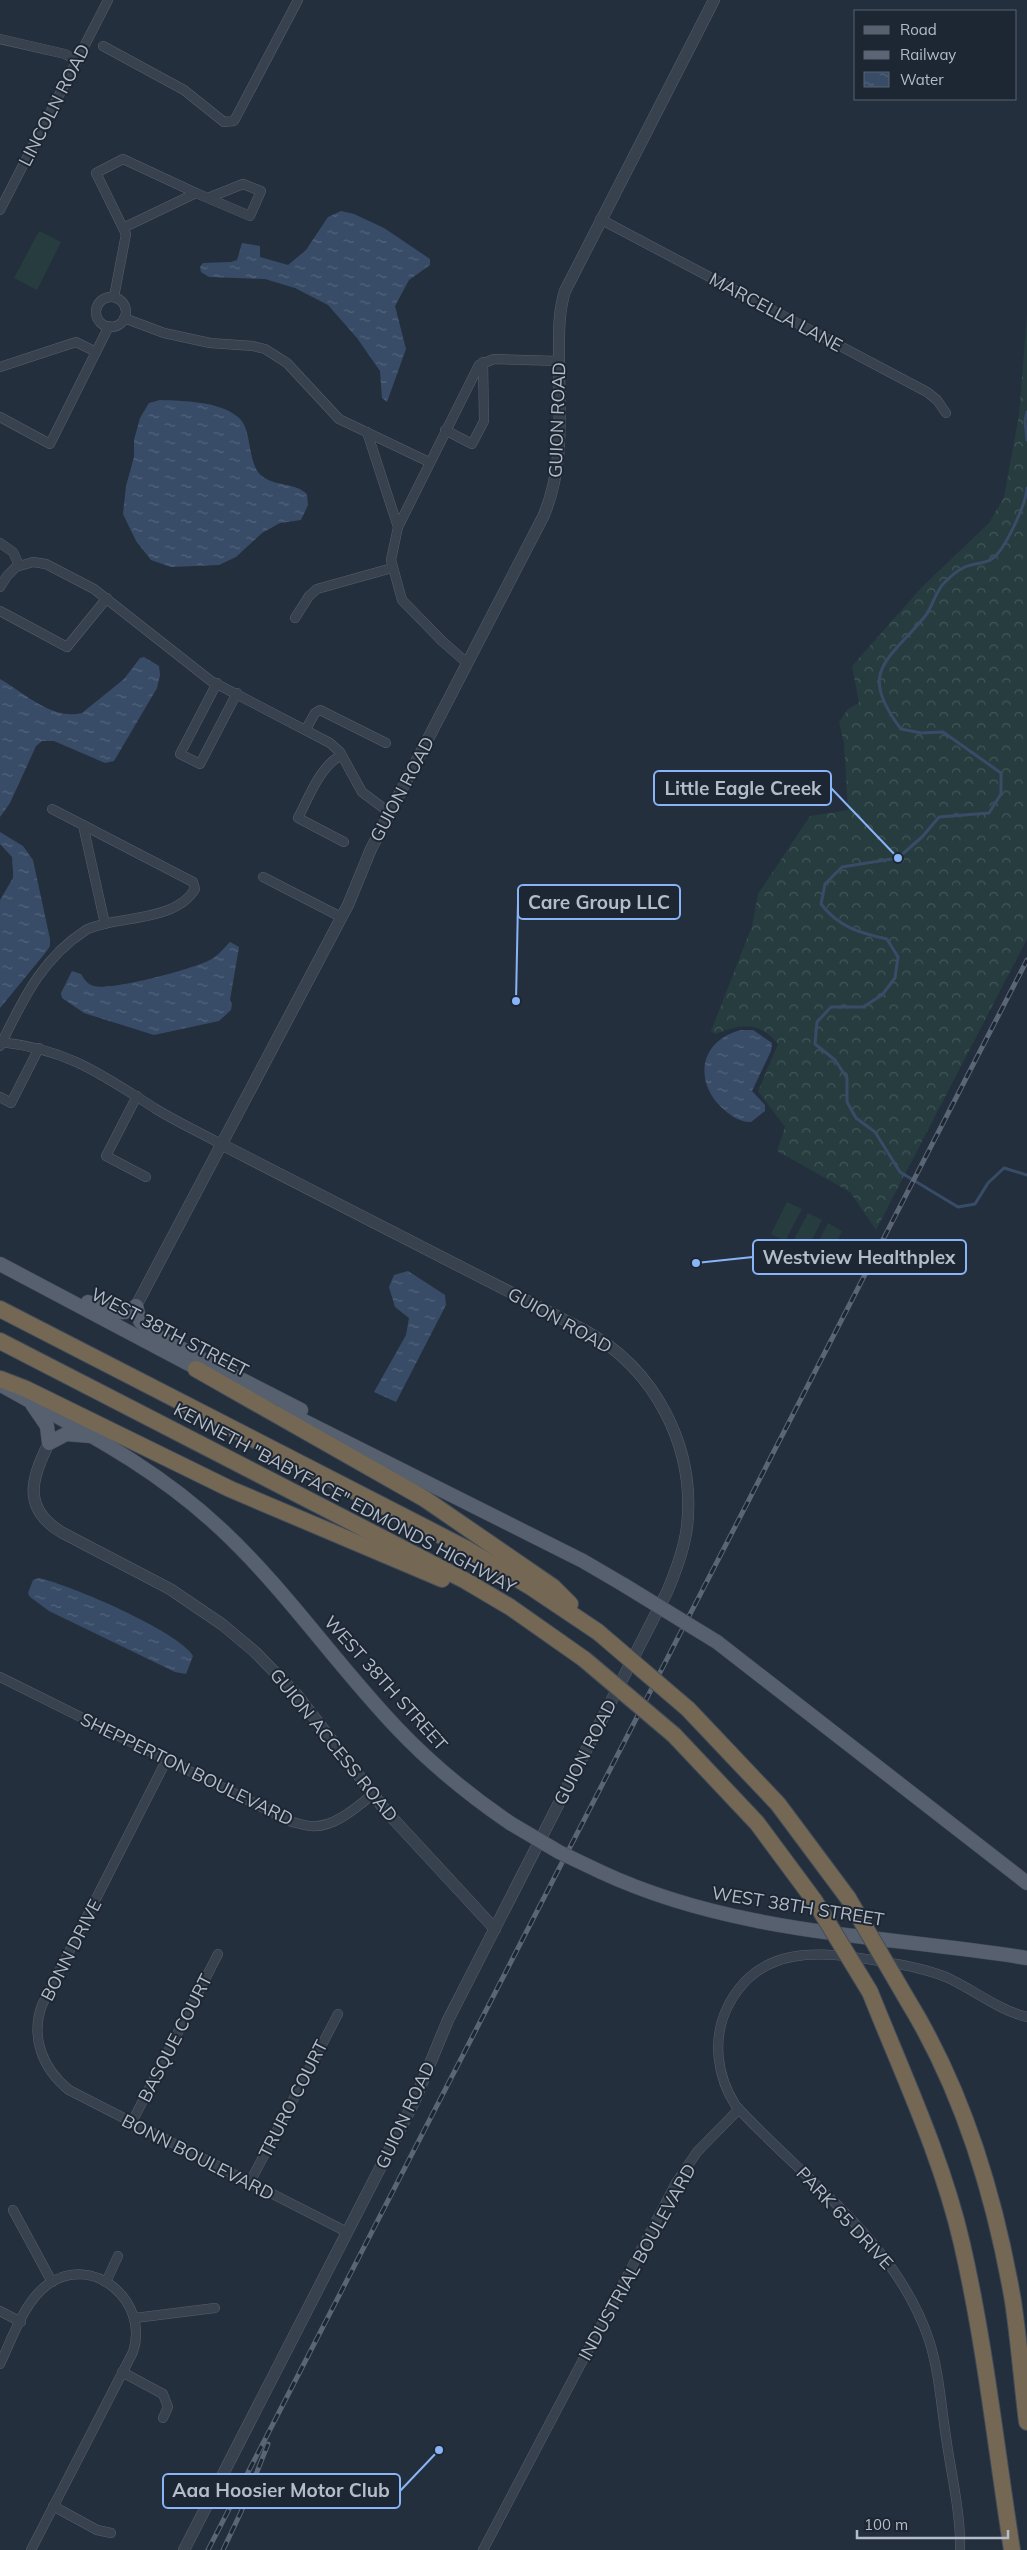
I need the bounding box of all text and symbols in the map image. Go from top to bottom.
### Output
legend [854,10,1017,100]
text: Road [900,20,937,39]
street label: LINCOLN ROAD [13,40,95,170]
text: Railway [900,45,956,64]
text: Water [900,70,944,89]
street label: MARCELLA LANE [705,267,847,357]
street label: GUION ROAD [543,362,571,478]
street label: GUION ROAD [365,733,439,845]
callout: Little Eagle Creek [654,771,831,805]
text: Little Eagle Creek [664,776,822,800]
callout: Care Group LLC [518,885,680,919]
text: Care Group LLC [528,890,670,914]
callout: Westview Healthplex [753,1240,966,1274]
text: Westview Healthplex [763,1245,956,1269]
street label: WEST 38TH STREET [87,1282,253,1382]
street label: GUION ROAD [504,1282,616,1358]
street label: KENNETH "BABYFACE" EDMONDS HIGHWAY [170,1398,521,1599]
street label: WEST 38TH STREET [319,1611,453,1755]
street label: GUION ACCESS ROAD [265,1664,403,1826]
street label: GUION ROAD [548,1695,622,1809]
street label: SHEPPERTON BOULEVARD [77,1707,297,1831]
street label: WEST 38TH STREET [710,1881,886,1931]
street label: BONN DRIVE [35,1895,107,2005]
street label: BASQUE COURT [133,1970,217,2106]
street label: TRURO COURT [253,2036,333,2162]
street label: GUION ROAD [370,2058,440,2172]
street label: BONN BOULEVARD [118,2109,278,2205]
street label: INDUSTRIAL BOULEVARD [573,2159,701,2365]
street label: PARK 65 DRIVE [791,2162,899,2274]
callout: Aaa Hoosier Motor Club [163,2474,400,2508]
text: Aaa Hoosier Motor Club [172,2478,390,2502]
scale bar [857,2508,1008,2540]
text: 100 m [864,2515,908,2534]

